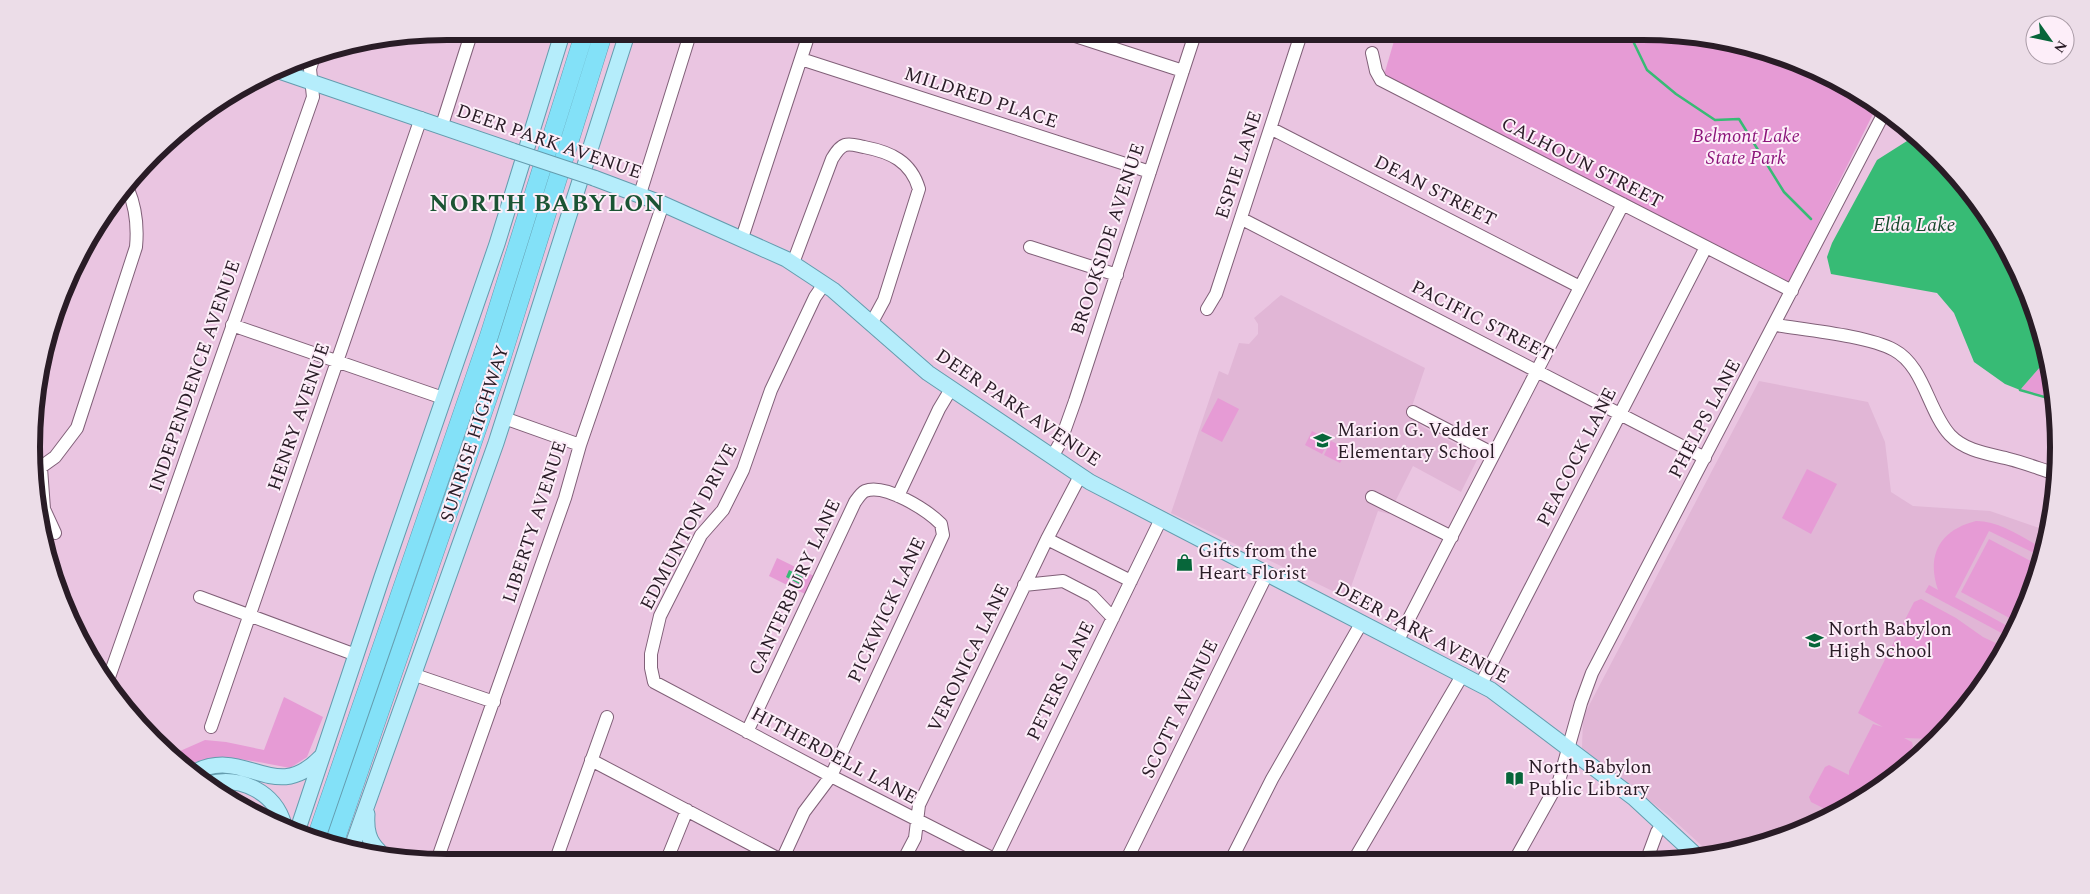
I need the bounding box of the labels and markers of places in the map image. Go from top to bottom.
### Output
place label: Marion G. Vedder Elementary School [1337,416,1495,467]
school or university icon: Marion G. Vedder Elementary School [1313,431,1333,451]
place label: Gifts from the Heart Florist [1198,537,1317,588]
shop icon: Gifts from the Heart Florist [1174,552,1194,572]
place label: North Babylon High School [1828,615,1952,666]
school or university icon: North Babylon High School [1804,630,1824,650]
place label: North Babylon Public Library [1528,753,1652,804]
library icon: North Babylon Public Library [1504,768,1524,788]

